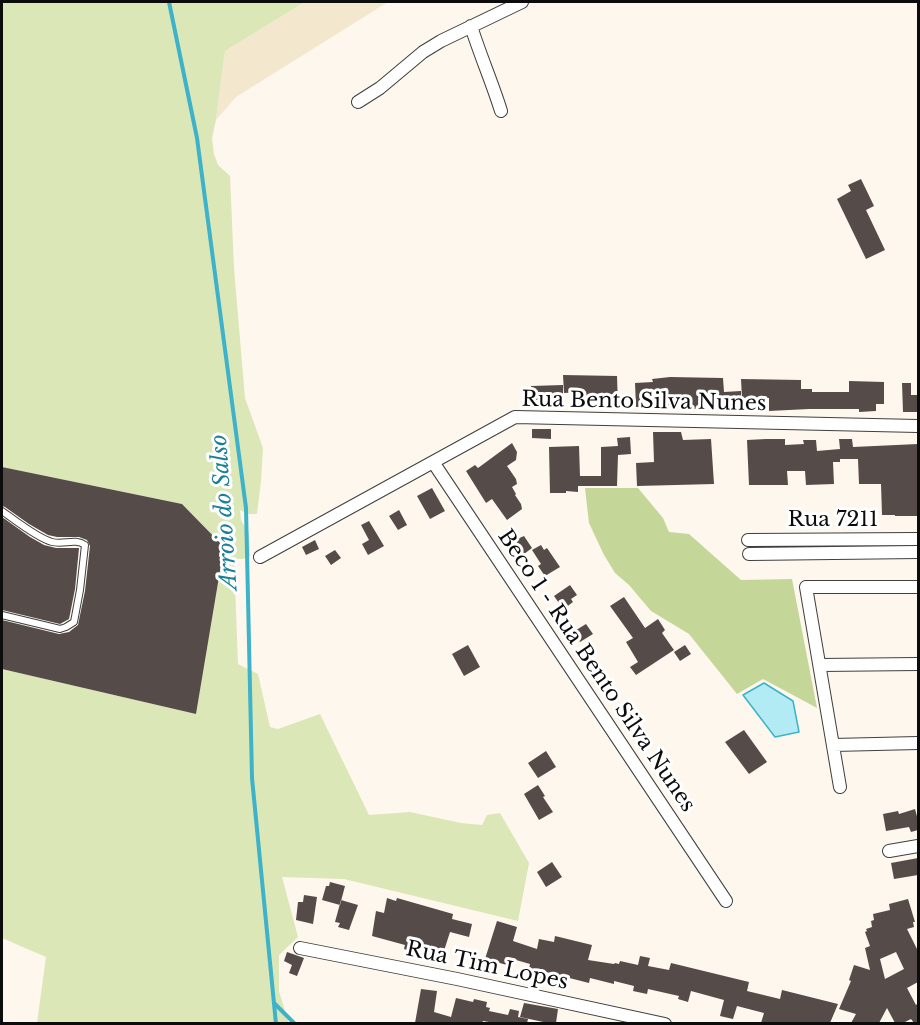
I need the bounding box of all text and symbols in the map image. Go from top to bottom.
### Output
street label: Rua Bento Silva Nunes [521,387,767,417]
water label: Arroio do Salso [206,433,244,591]
street label: Rua 7211 [788,507,878,533]
street label: Beco 1 - Rua Bento Silva Nunes [492,525,700,817]
street label: Rua Tim Lopes [404,937,570,995]

